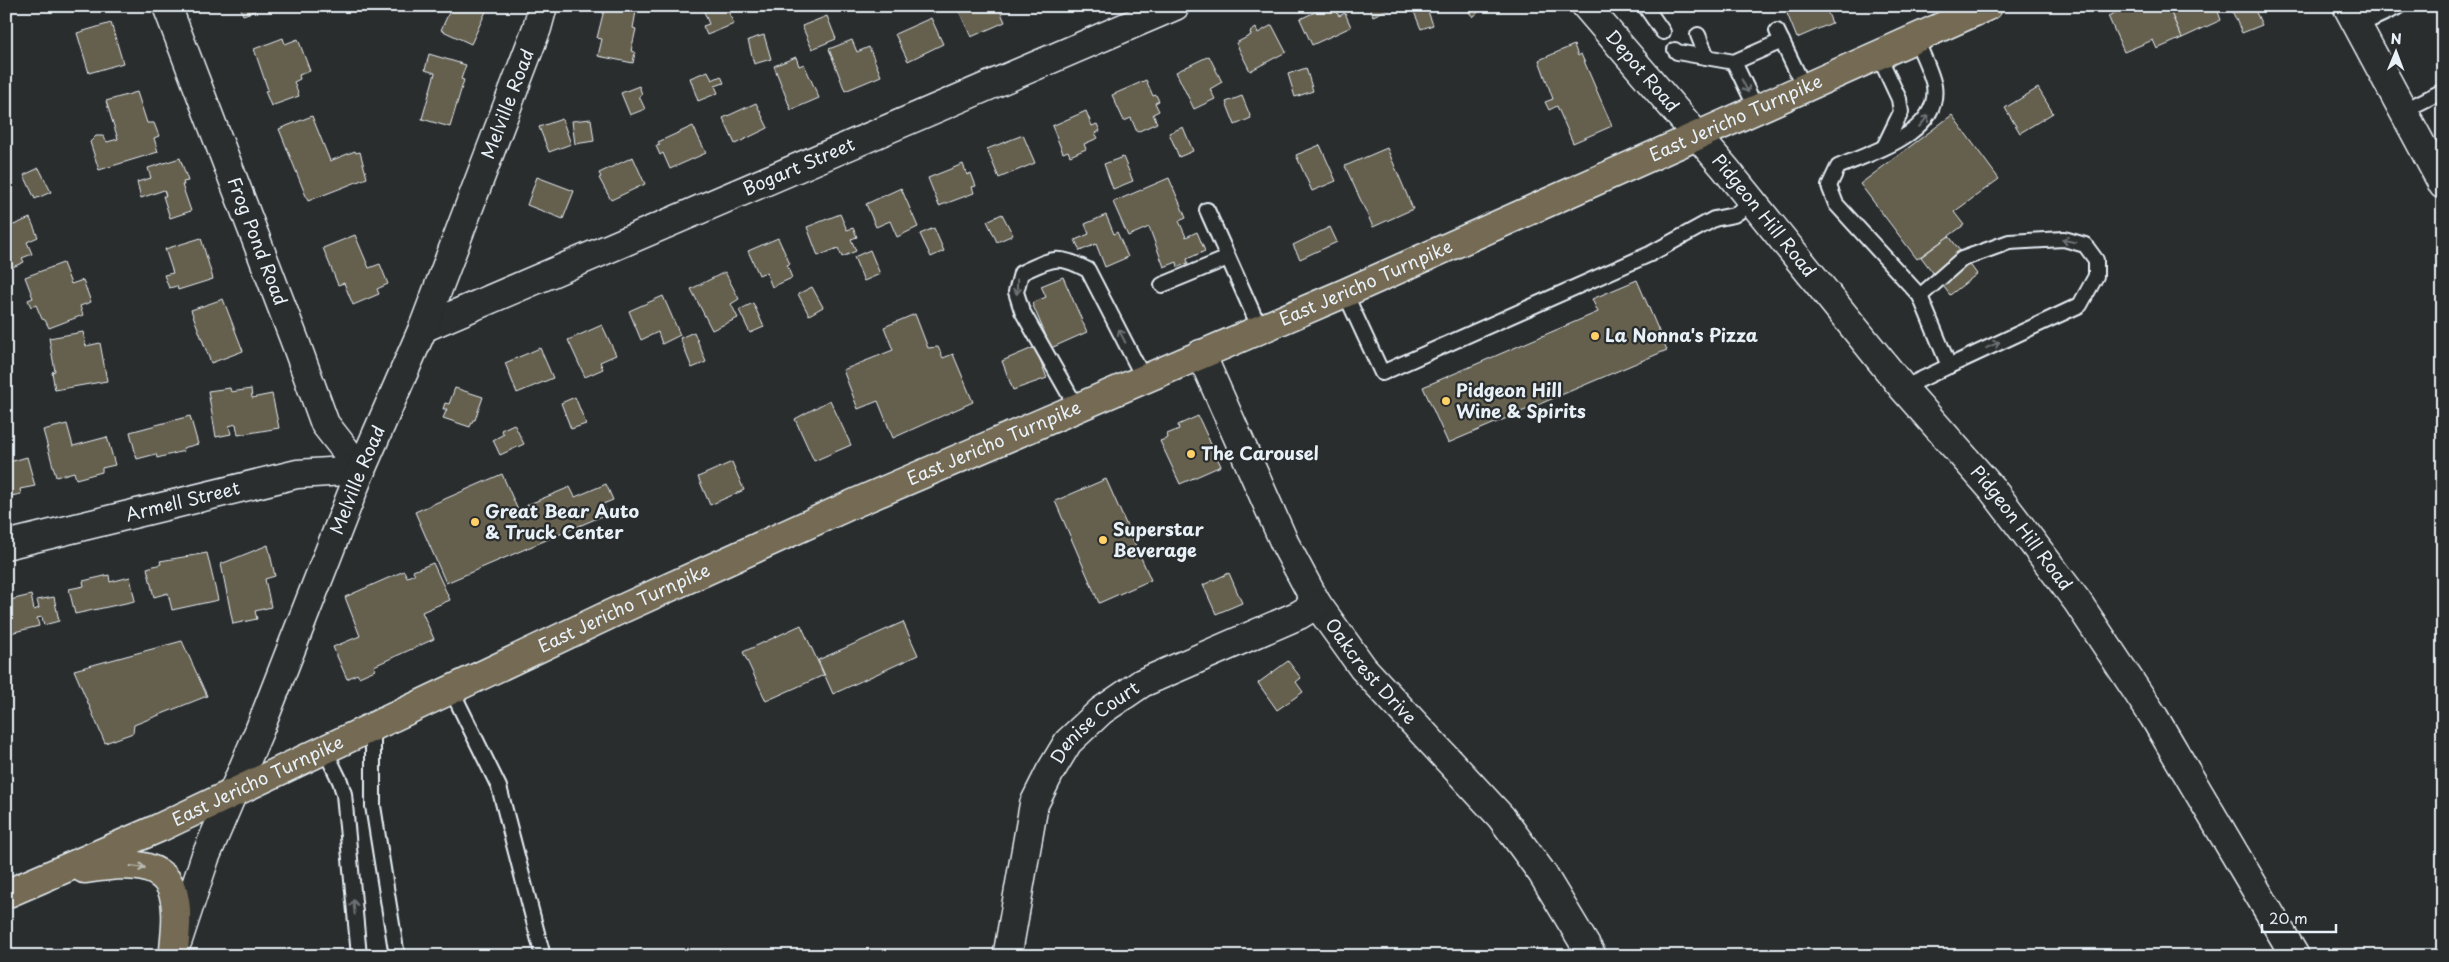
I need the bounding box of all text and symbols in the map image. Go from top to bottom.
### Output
street label: Depot Road [1600,23,1686,118]
north arrow [2372,28,2422,78]
text: N [2391,28,2402,49]
street label: Melville Road [473,45,540,163]
street label: East Jericho Turnpike [1644,67,1826,168]
one-way arrow [1741,78,1750,93]
one-way arrow [1919,114,1930,127]
street label: Bogart Street [738,130,859,202]
street label: Pidgeon Hill Road [1706,147,1823,283]
street label: Frog Pond Road [221,173,295,309]
street label: East Jericho Turnpike [1274,232,1456,332]
one-way arrow [2061,236,2077,245]
one-way arrow [1013,279,1022,295]
place label: La Nonna's Pizza [1605,321,1758,348]
one-way arrow [1117,329,1126,344]
marker: La Nonna's Pizza [1589,330,1601,342]
one-way arrow [1985,340,2000,349]
place label: Pidgeon Hill Wine & Spirits [1456,376,1586,424]
street label: East Jericho Turnpike [902,393,1085,491]
marker: Pidgeon Hill Wine & Spirits [1440,395,1452,407]
street label: Melville Road [322,421,391,538]
place label: The Carousel [1201,439,1319,466]
marker: The Carousel [1185,448,1197,460]
street label: Pidgeon Hill Road [1965,459,2079,596]
street label: Armell Street [123,473,242,527]
place label: Great Bear Auto & Truck Center [485,497,640,545]
place label: Superstar Beverage [1113,515,1204,563]
marker: Great Bear Auto & Truck Center [469,516,481,528]
marker: Superstar Beverage [1097,534,1109,546]
street label: East Jericho Turnpike [533,556,714,659]
street label: Oakcrest Drive [1319,612,1424,730]
street label: Denise Court [1043,674,1144,768]
street label: East Jericho Turnpike [167,728,347,832]
one-way arrow [130,862,146,872]
one-way arrow [350,899,359,915]
scale bar [2262,902,2335,934]
text: 20 m [2269,906,2308,929]

